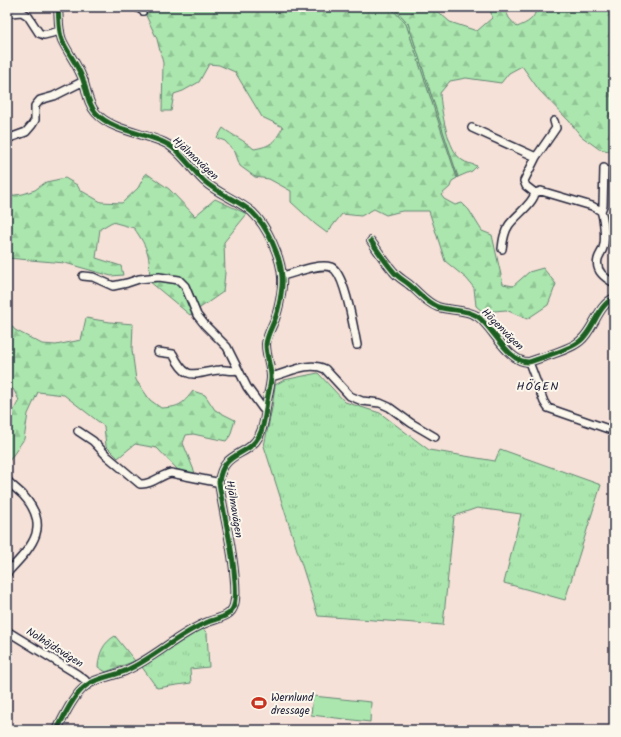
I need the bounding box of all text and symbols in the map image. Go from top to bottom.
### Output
street label: Hjälmavägen [168,132,223,185]
street label: Högenvägen [477,304,528,355]
district label: HÖGEN [517,377,559,396]
street label: Hjälmavägen [221,479,247,539]
street label: Nolhöjdsvägen [22,623,87,673]
place label: Wernlund dressage [271,689,314,720]
sports icon: Wernlund dressage [250,694,268,712]

